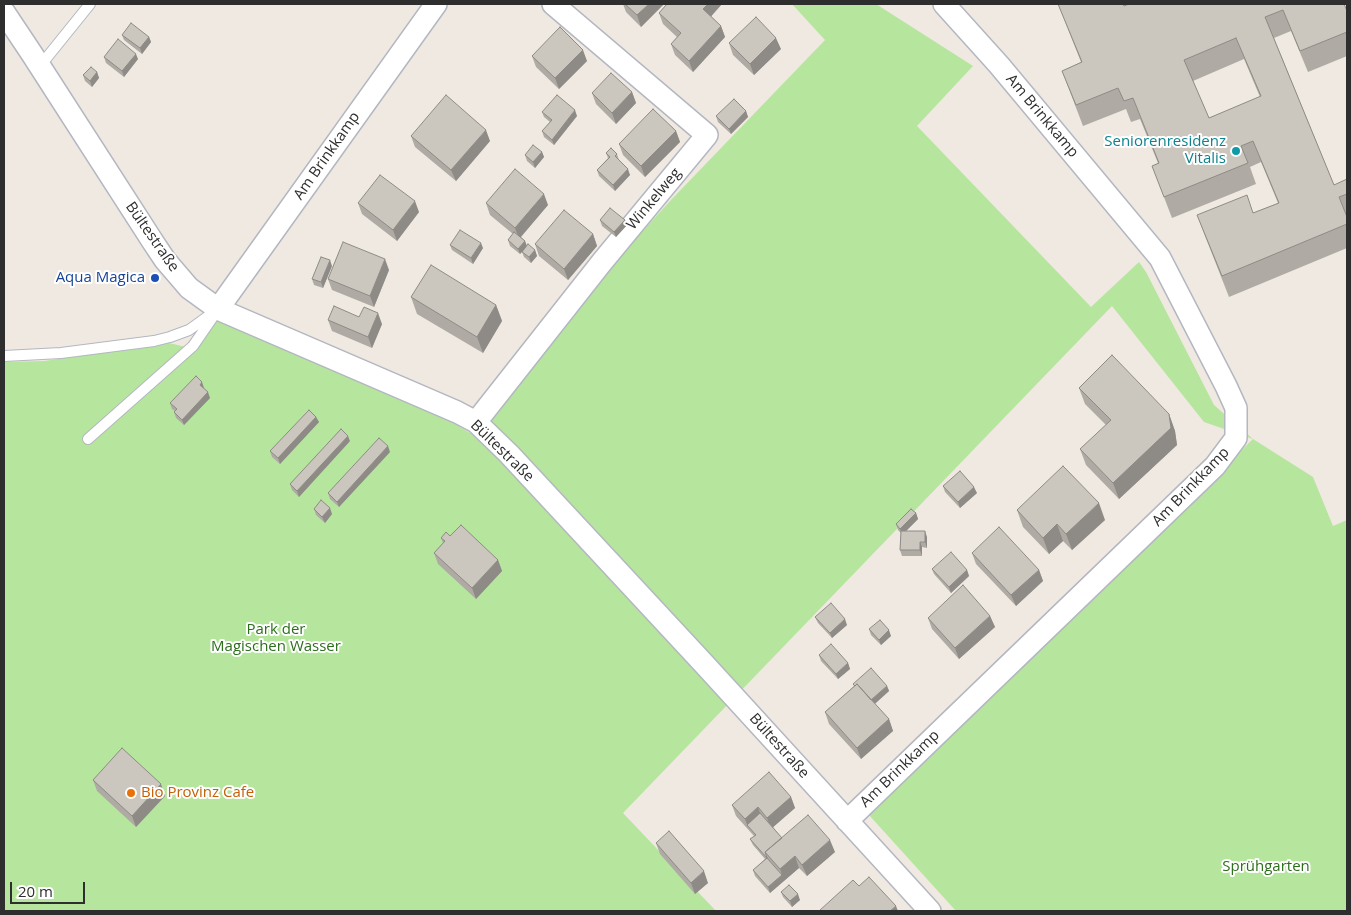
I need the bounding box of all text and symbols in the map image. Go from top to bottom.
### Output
street label: Am Brinkkamp [1002,71,1082,161]
street label: Am Brinkkamp [290,109,364,203]
place label: Seniorenresidenz Vitalis [1104,133,1226,168]
marker: Seniorenresidenz Vitalis [1230,145,1242,157]
street label: Winkelweg [623,164,685,234]
street label: Bültestraße [121,199,183,275]
place label: Aqua Magica [56,269,145,287]
marker: Aqua Magica [149,272,161,284]
street label: Bültestraße [467,416,537,486]
street label: Am Brinkkamp [1149,444,1233,530]
park label: Park der Magischen Wasser [211,621,341,656]
street label: Bültestraße [745,710,813,782]
street label: Am Brinkkamp [857,727,943,811]
place label: Bio Provinz Cafe [141,784,254,802]
marker: Bio Provinz Cafe [125,787,137,799]
park label: Sprühgarten [1222,858,1310,876]
scale bar [12,872,88,904]
text: 20 m [18,881,53,901]

